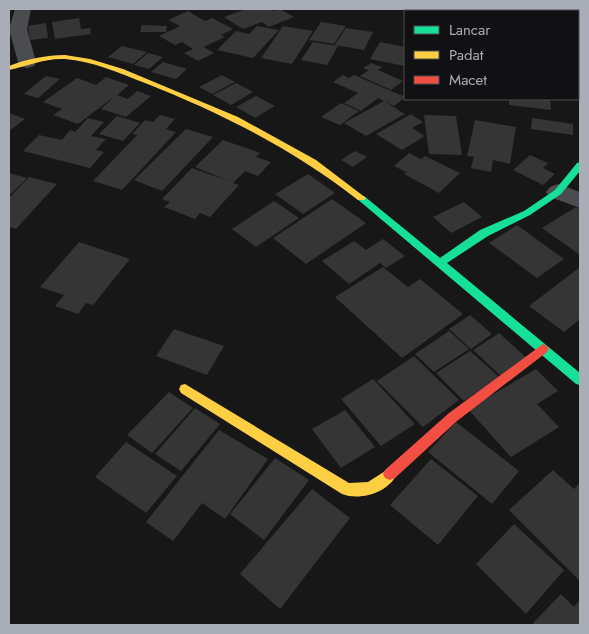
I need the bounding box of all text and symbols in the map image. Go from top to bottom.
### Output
legend [404,10,579,100]
text: Lancar [449,19,491,41]
text: Padat [449,44,484,66]
text: Macet [449,69,487,91]

